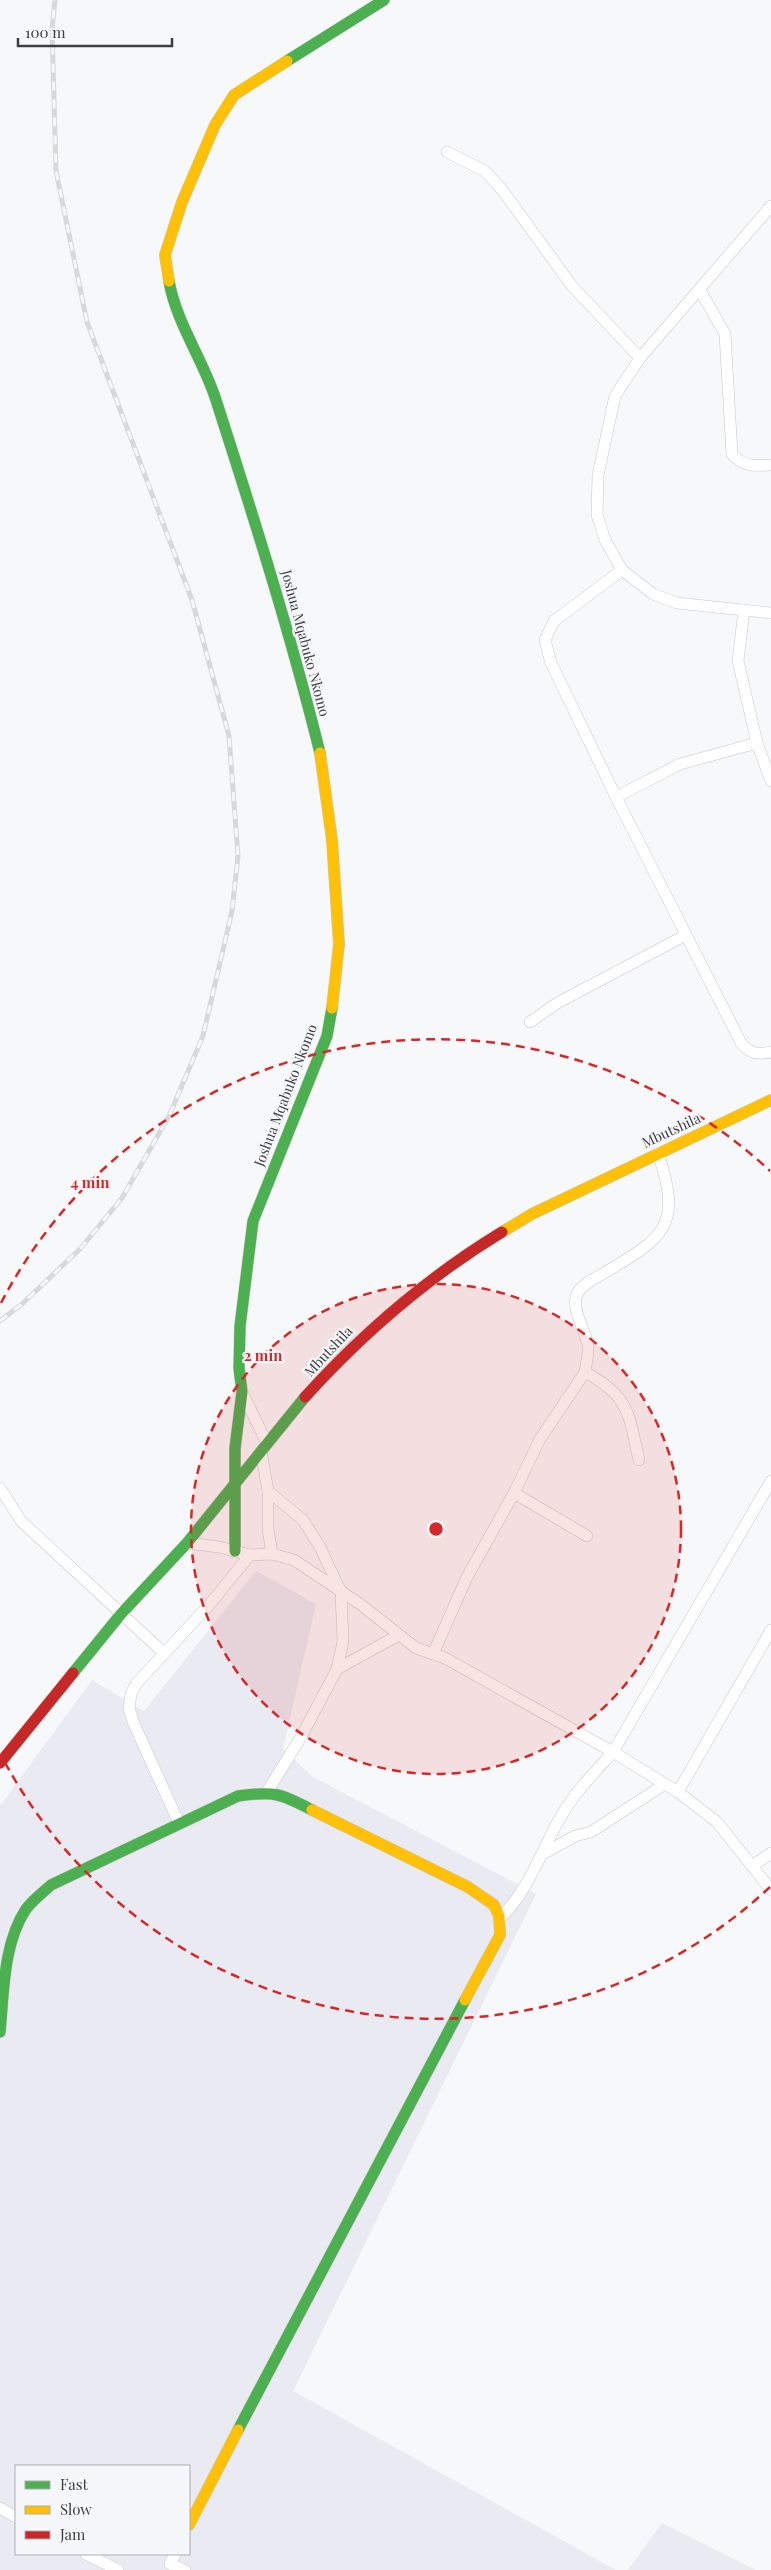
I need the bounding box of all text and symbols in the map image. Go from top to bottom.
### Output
scale bar [18,15,171,47]
text: 100 m [25,22,66,42]
street label: Joshua Mqabuko Nkomo [277,567,335,719]
street label: Joshua Mqabuko Nkomo [249,1021,321,1170]
street label: Mbutshila [639,1108,703,1152]
text: 4 min [71,1172,110,1192]
street label: Mbutshila [300,1322,356,1380]
text: 2 min [244,1345,283,1365]
centre of rings [427,1520,445,1538]
legend [15,2465,190,2555]
text: Fast [60,2474,89,2494]
text: Slow [60,2499,92,2519]
text: Jam [59,2524,86,2544]

